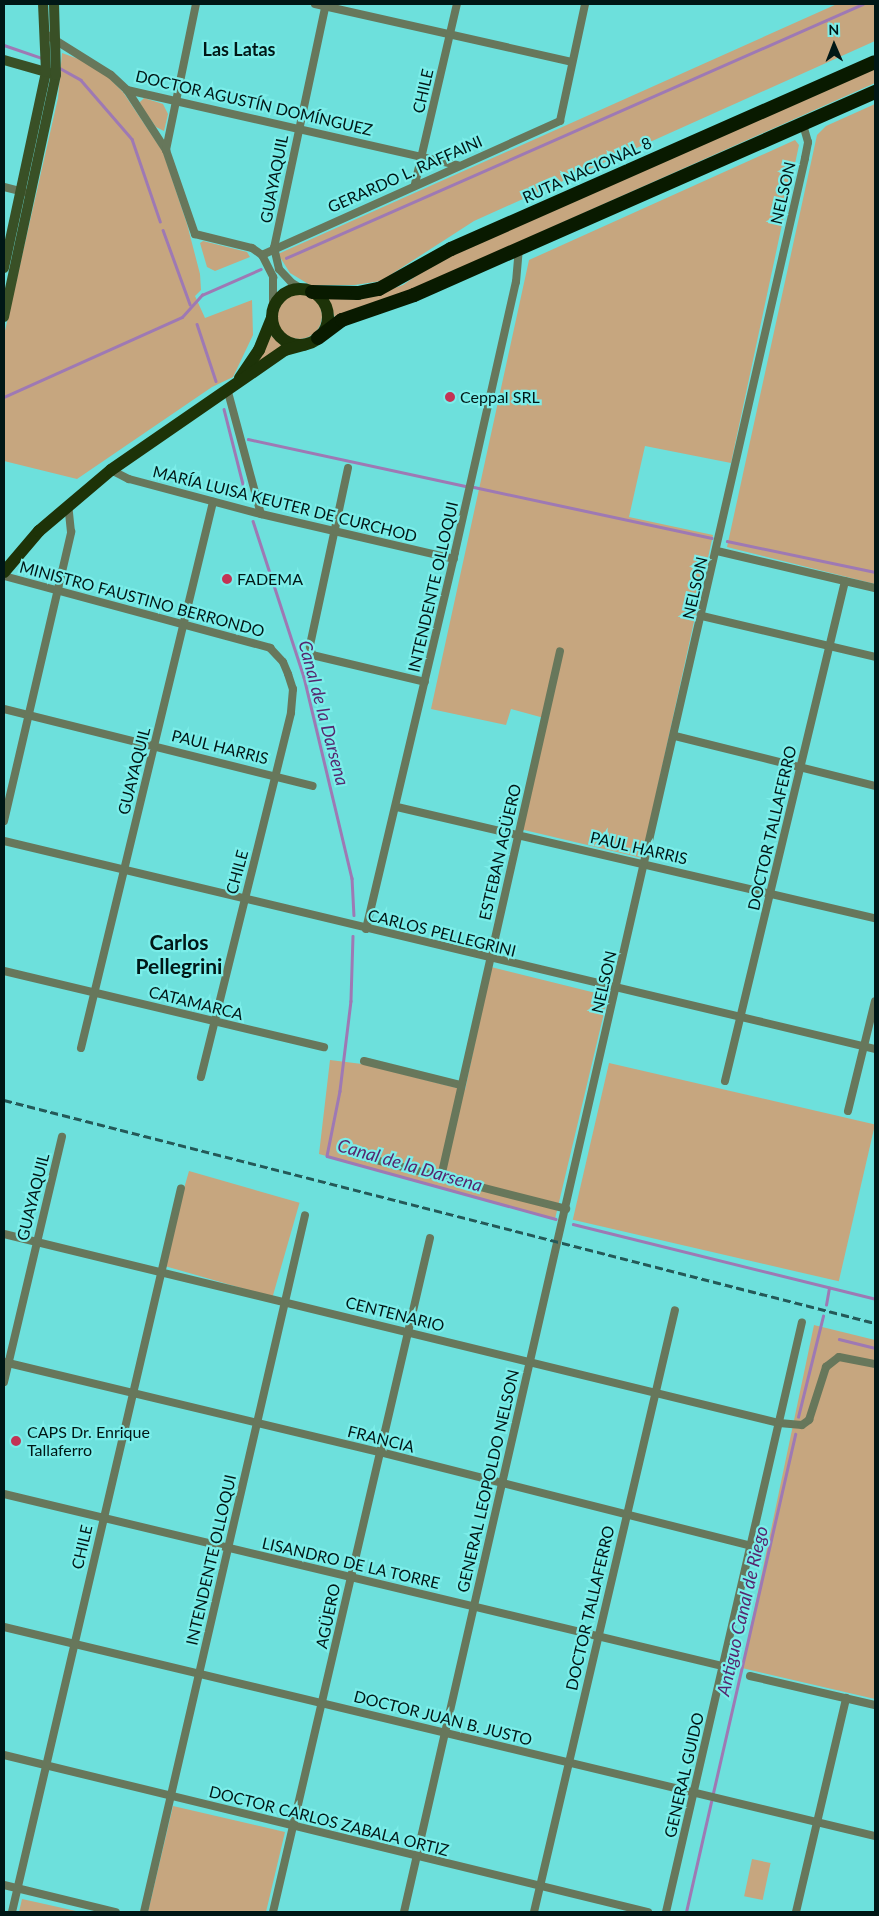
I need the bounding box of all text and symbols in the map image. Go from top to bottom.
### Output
north arrow [809,20,859,70]
text: N [828,21,839,38]
district label: Las Latas [203,38,275,60]
street label: DOCTOR AGUSTÍN DOMÍNGUEZ [133,66,375,140]
street label: CHILE [409,67,437,115]
street label: GERARDO L. RAFFAINI [325,131,485,217]
street label: GUAYAQUIL [256,133,292,225]
street label: RUTA NACIONAL 8 [519,133,655,207]
street label: NELSON [767,160,799,226]
place label: Ceppal SRL [460,387,540,407]
marker: Ceppal SRL [444,391,456,403]
street label: MARÍA LUISA KEUTER DE CURCHOD [150,462,420,546]
street label: INTENDENTE OLLOQUI [404,500,462,674]
street label: NELSON [679,555,711,621]
street label: MINISTRO FAUSTINO BERRONDO [17,557,267,641]
place label: FADEMA [237,569,303,589]
marker: FADEMA [221,573,233,585]
water label: Canal de la Darsena [294,638,354,788]
street label: GUAYAQUIL [114,725,154,817]
street label: PAUL HARRIS [169,726,271,768]
street label: DOCTOR TALLAFERRO [744,744,800,912]
street label: ESTEBAN AGÜERO [475,782,525,922]
street label: PAUL HARRIS [588,827,690,869]
street label: CHILE [222,848,252,896]
street label: CARLOS PELLEGRINI [366,905,518,961]
district label: Carlos Pellegrini [136,929,222,979]
street label: NELSON [588,949,620,1015]
street label: CATAMARCA [147,982,245,1024]
water label: Canal de la Darsena [335,1134,485,1196]
street label: GUAYAQUIL [13,1151,53,1243]
street label: CENTENARIO [344,1292,446,1336]
street label: GENERAL LEOPOLDO NELSON [453,1367,523,1595]
street label: FRANCIA [346,1421,416,1457]
place label: CAPS Dr. Enrique Tallaferro [27,1422,150,1460]
marker: CAPS Dr. Enrique Tallaferro [9,1434,23,1448]
street label: INTENDENTE OLLOQUI [182,1473,240,1647]
street label: CHILE [68,1523,96,1571]
street label: DOCTOR TALLAFERRO [562,1524,618,1692]
water label: Antiguo Canal de Riego [712,1524,772,1698]
street label: LISANDRO DE LA TORRE [260,1533,442,1593]
street label: AGÜERO [312,1582,344,1650]
street label: DOCTOR JUAN B. JUSTO [351,1686,535,1750]
street label: GENERAL GUIDO [660,1710,708,1840]
street label: DOCTOR CARLOS ZABALA ORTIZ [207,1782,451,1860]

